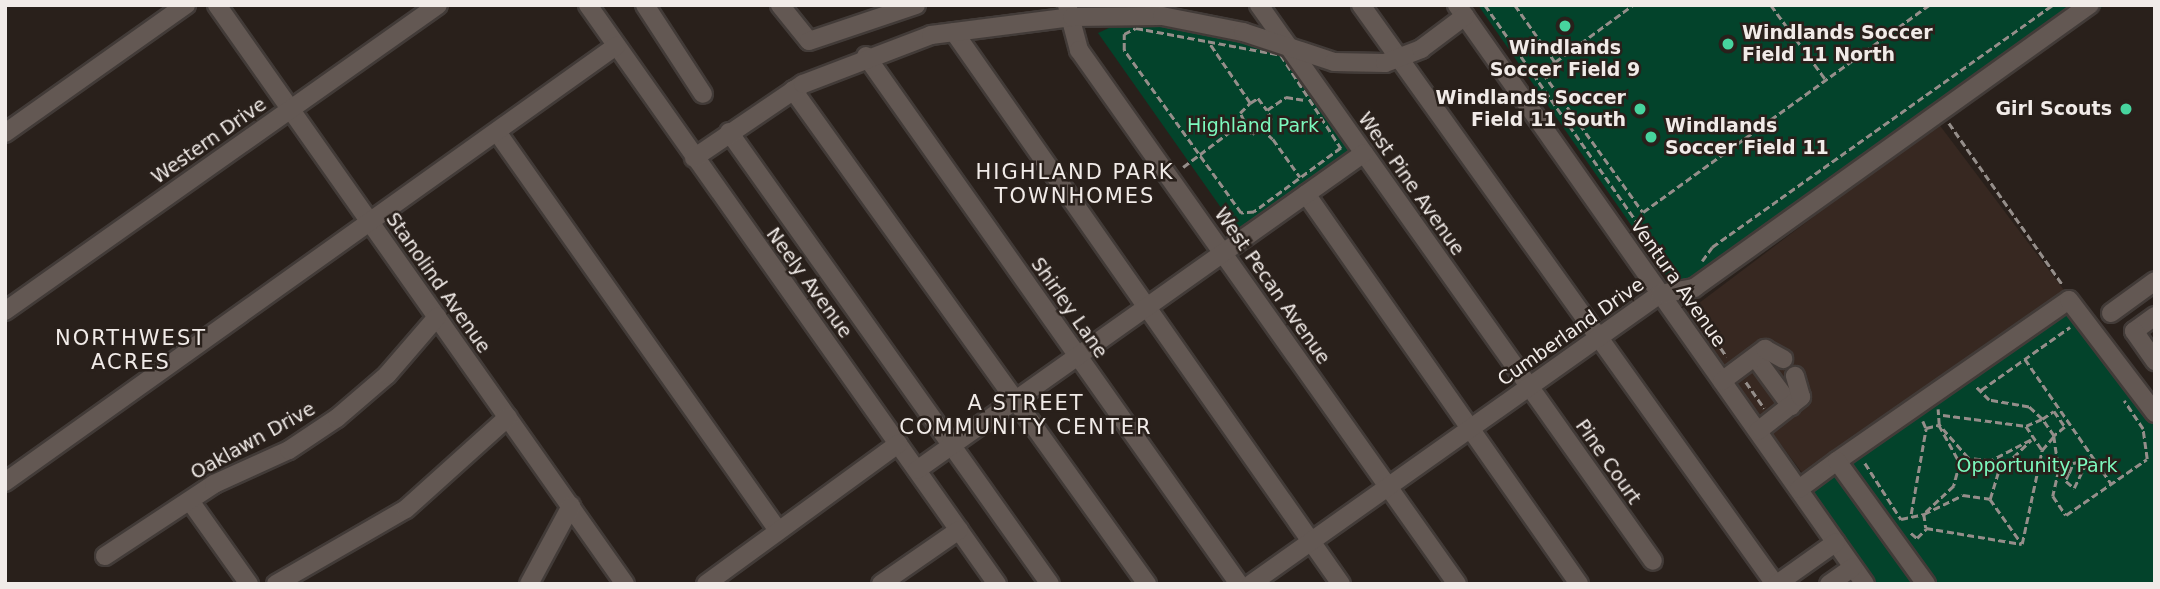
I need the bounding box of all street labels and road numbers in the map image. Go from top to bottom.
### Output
street label: Western Drive [147,93,271,189]
street label: West Pine Avenue [1353,108,1469,260]
street label: West Pecan Avenue [1209,203,1335,369]
street label: Stanolind Avenue [381,208,495,358]
street label: Ventura Avenue [1625,215,1731,351]
street label: Neely Avenue [761,223,857,343]
street label: Shirley Lane [1026,253,1112,363]
street label: Cumberland Drive [1494,273,1648,391]
street label: Oaklawn Drive [187,397,319,485]
street label: Pine Court [1570,415,1646,509]

